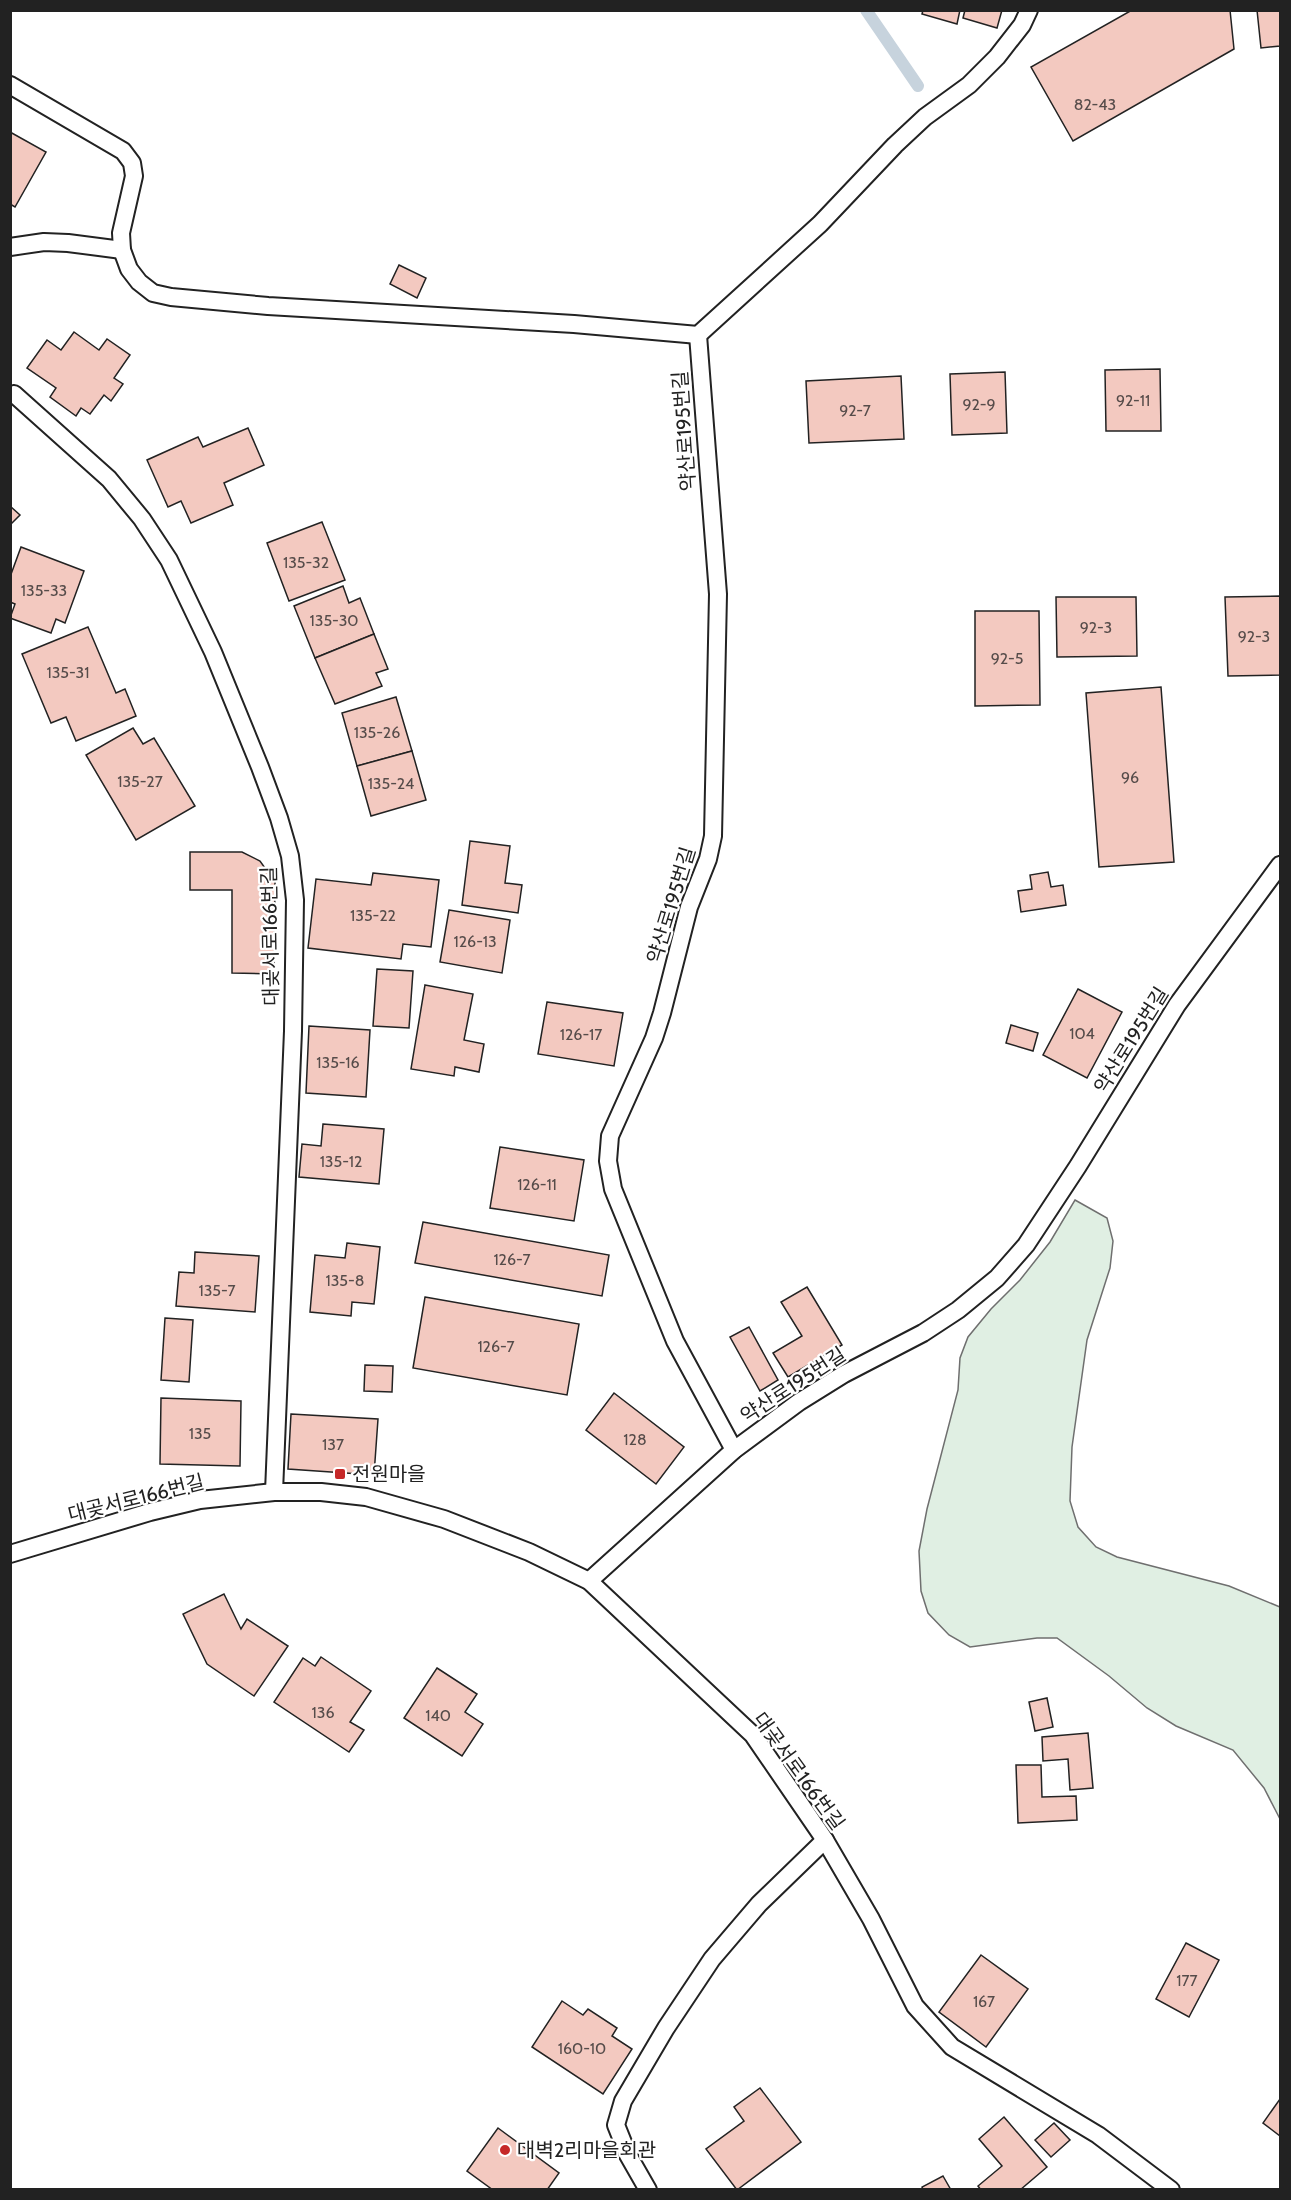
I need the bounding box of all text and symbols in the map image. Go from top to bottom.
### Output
house number: 82-43 [1074,95,1116,114]
street label: 약산로195번길 [668,370,700,492]
house number: 92-11 [1116,391,1150,410]
house number: 92-9 [962,395,996,414]
house number: 92-7 [839,401,871,420]
house number: 135-32 [283,553,329,572]
house number: 135-33 [21,581,67,600]
house number: 135-30 [310,611,358,630]
house number: 92-3 [1080,618,1112,637]
house number: 92-3 [1238,627,1270,646]
house number: 92-5 [991,649,1023,668]
house number: 135-31 [47,663,89,682]
house number: 135-26 [354,723,400,742]
house number: 96 [1121,768,1139,787]
house number: 135-27 [117,772,163,791]
house number: 135-24 [368,774,414,793]
street label: 약산로195번길 [642,844,700,966]
street label: 대곶서로166번길 [257,866,283,1006]
house number: 135-22 [350,906,396,925]
house number: 126-13 [453,932,497,951]
street label: 약산로195번길 [1089,982,1173,1098]
house number: 104 [1069,1024,1095,1043]
house number: 126-17 [560,1025,602,1044]
house number: 135-16 [316,1053,360,1072]
house number: 135-12 [320,1152,362,1171]
house number: 126-11 [517,1175,557,1194]
house number: 126-7 [493,1250,531,1269]
house number: 135-8 [325,1271,365,1290]
house number: 135-7 [198,1281,236,1300]
house number: 126-7 [477,1337,515,1356]
street label: 약산로195번길 [736,1342,850,1428]
house number: 135 [189,1424,211,1443]
house number: 128 [623,1430,647,1449]
house number: 137 [322,1435,344,1454]
place label: 전원마을 [352,1462,426,1486]
marker: 전원마을 [333,1467,347,1481]
street label: 대곶서로166번길 [65,1469,207,1527]
house number: 136 [312,1703,334,1722]
house number: 140 [425,1706,451,1725]
street label: 대곶서로166번길 [748,1707,850,1835]
house number: 177 [1176,1971,1198,1990]
house number: 167 [973,1992,995,2011]
house number: 160-10 [558,2039,606,2058]
place label: 대벽2리마을회관 [517,2138,656,2162]
marker: 대벽2리마을회관 [498,2143,512,2157]

